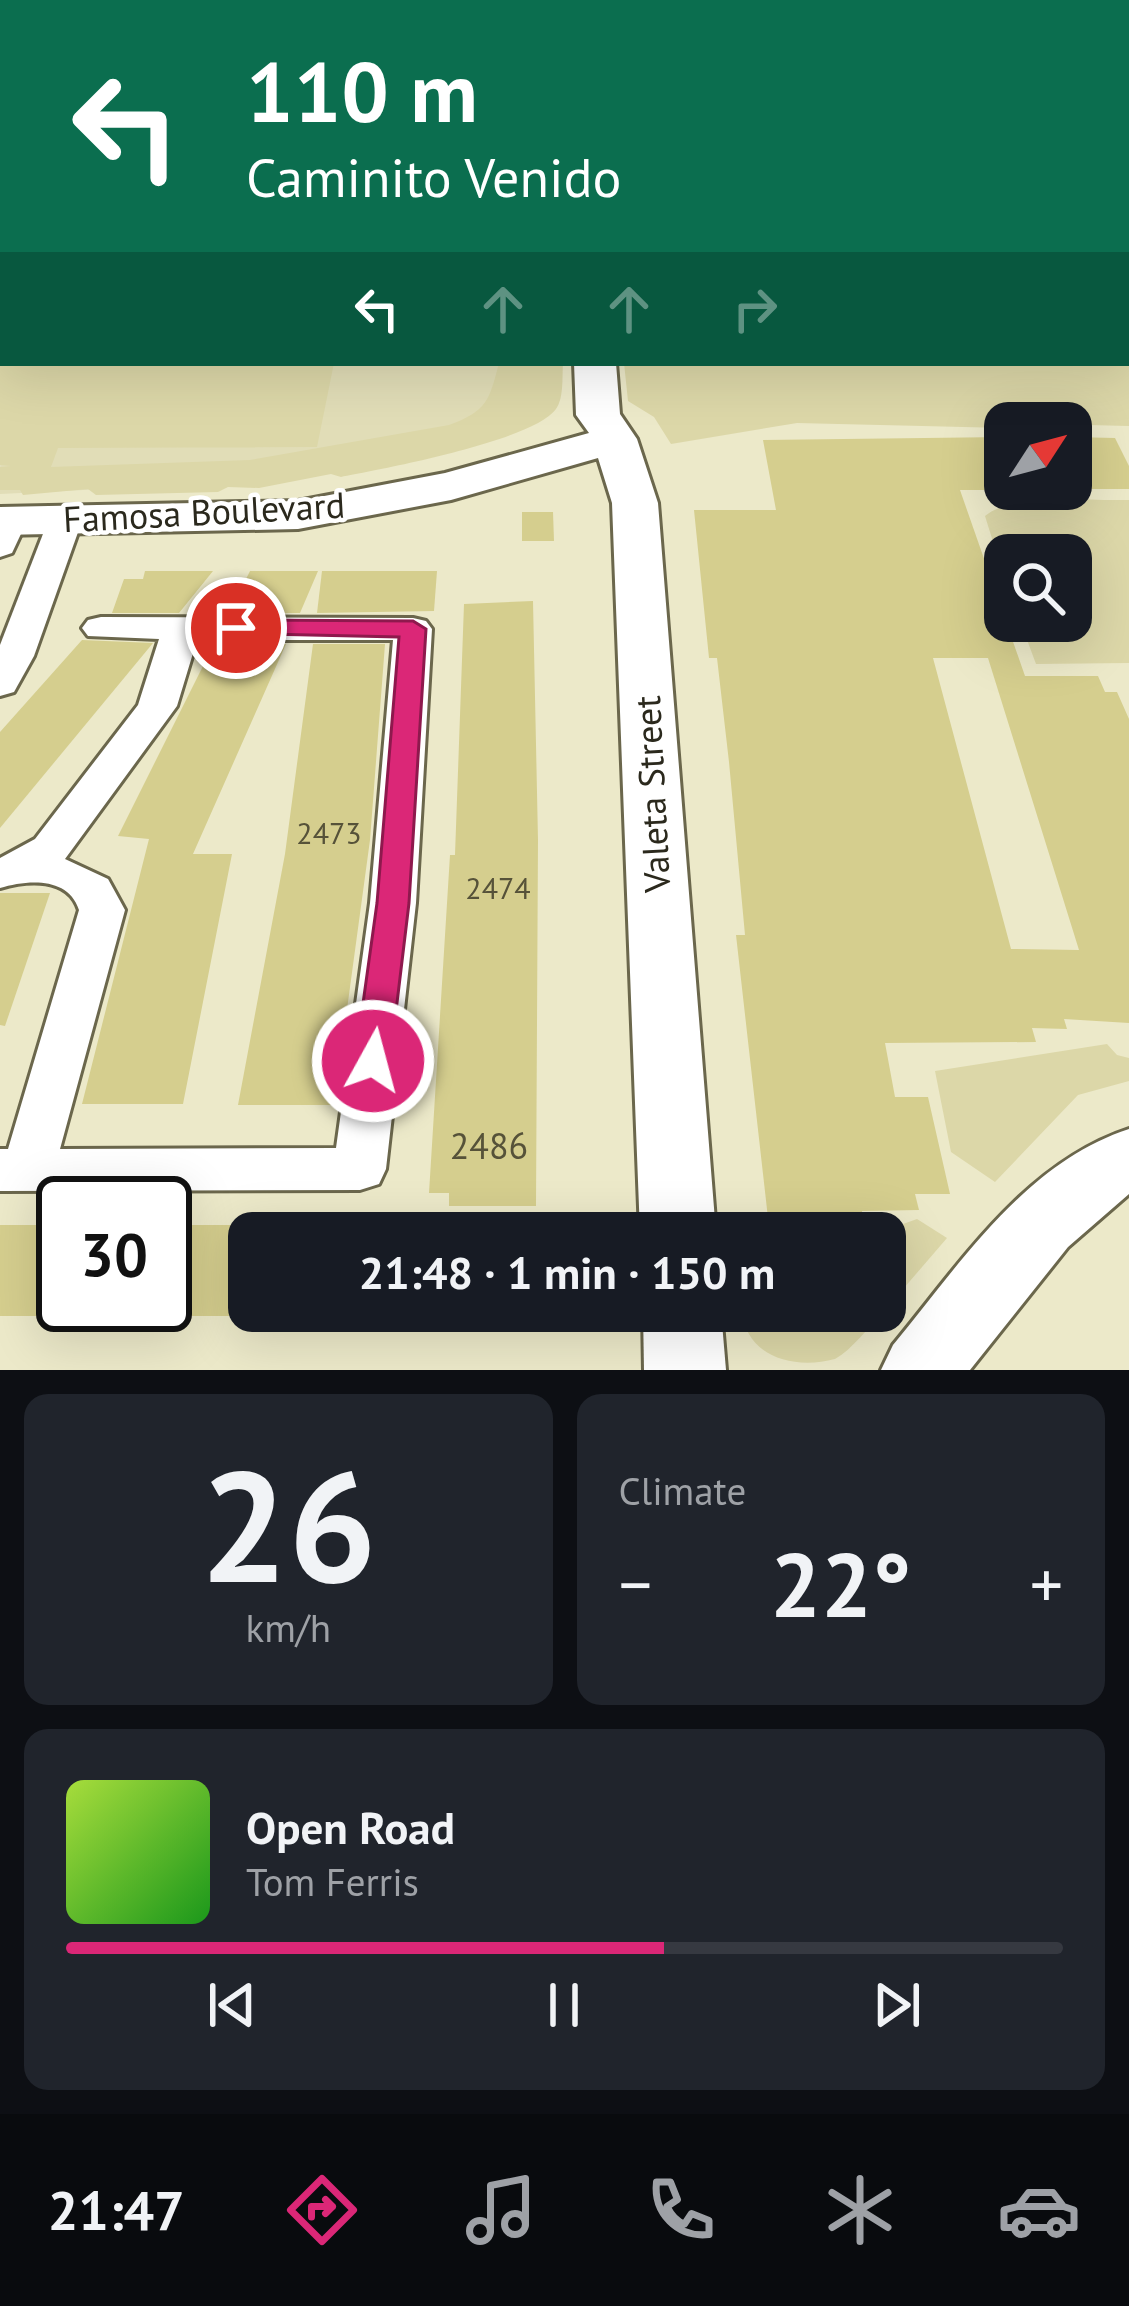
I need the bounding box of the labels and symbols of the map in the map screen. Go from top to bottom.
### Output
north arrow [984,402,1092,510]
street label: Famosa Boulevard [62,481,346,542]
pin [185,577,287,679]
street label: Valeta Street [623,694,680,895]
house number: 2473 [296,813,362,852]
house number: 2474 [465,868,531,907]
position arrow [310,998,436,1124]
house number: 2486 [450,1122,528,1169]
speed limit sign: 30 [36,1176,192,1332]

